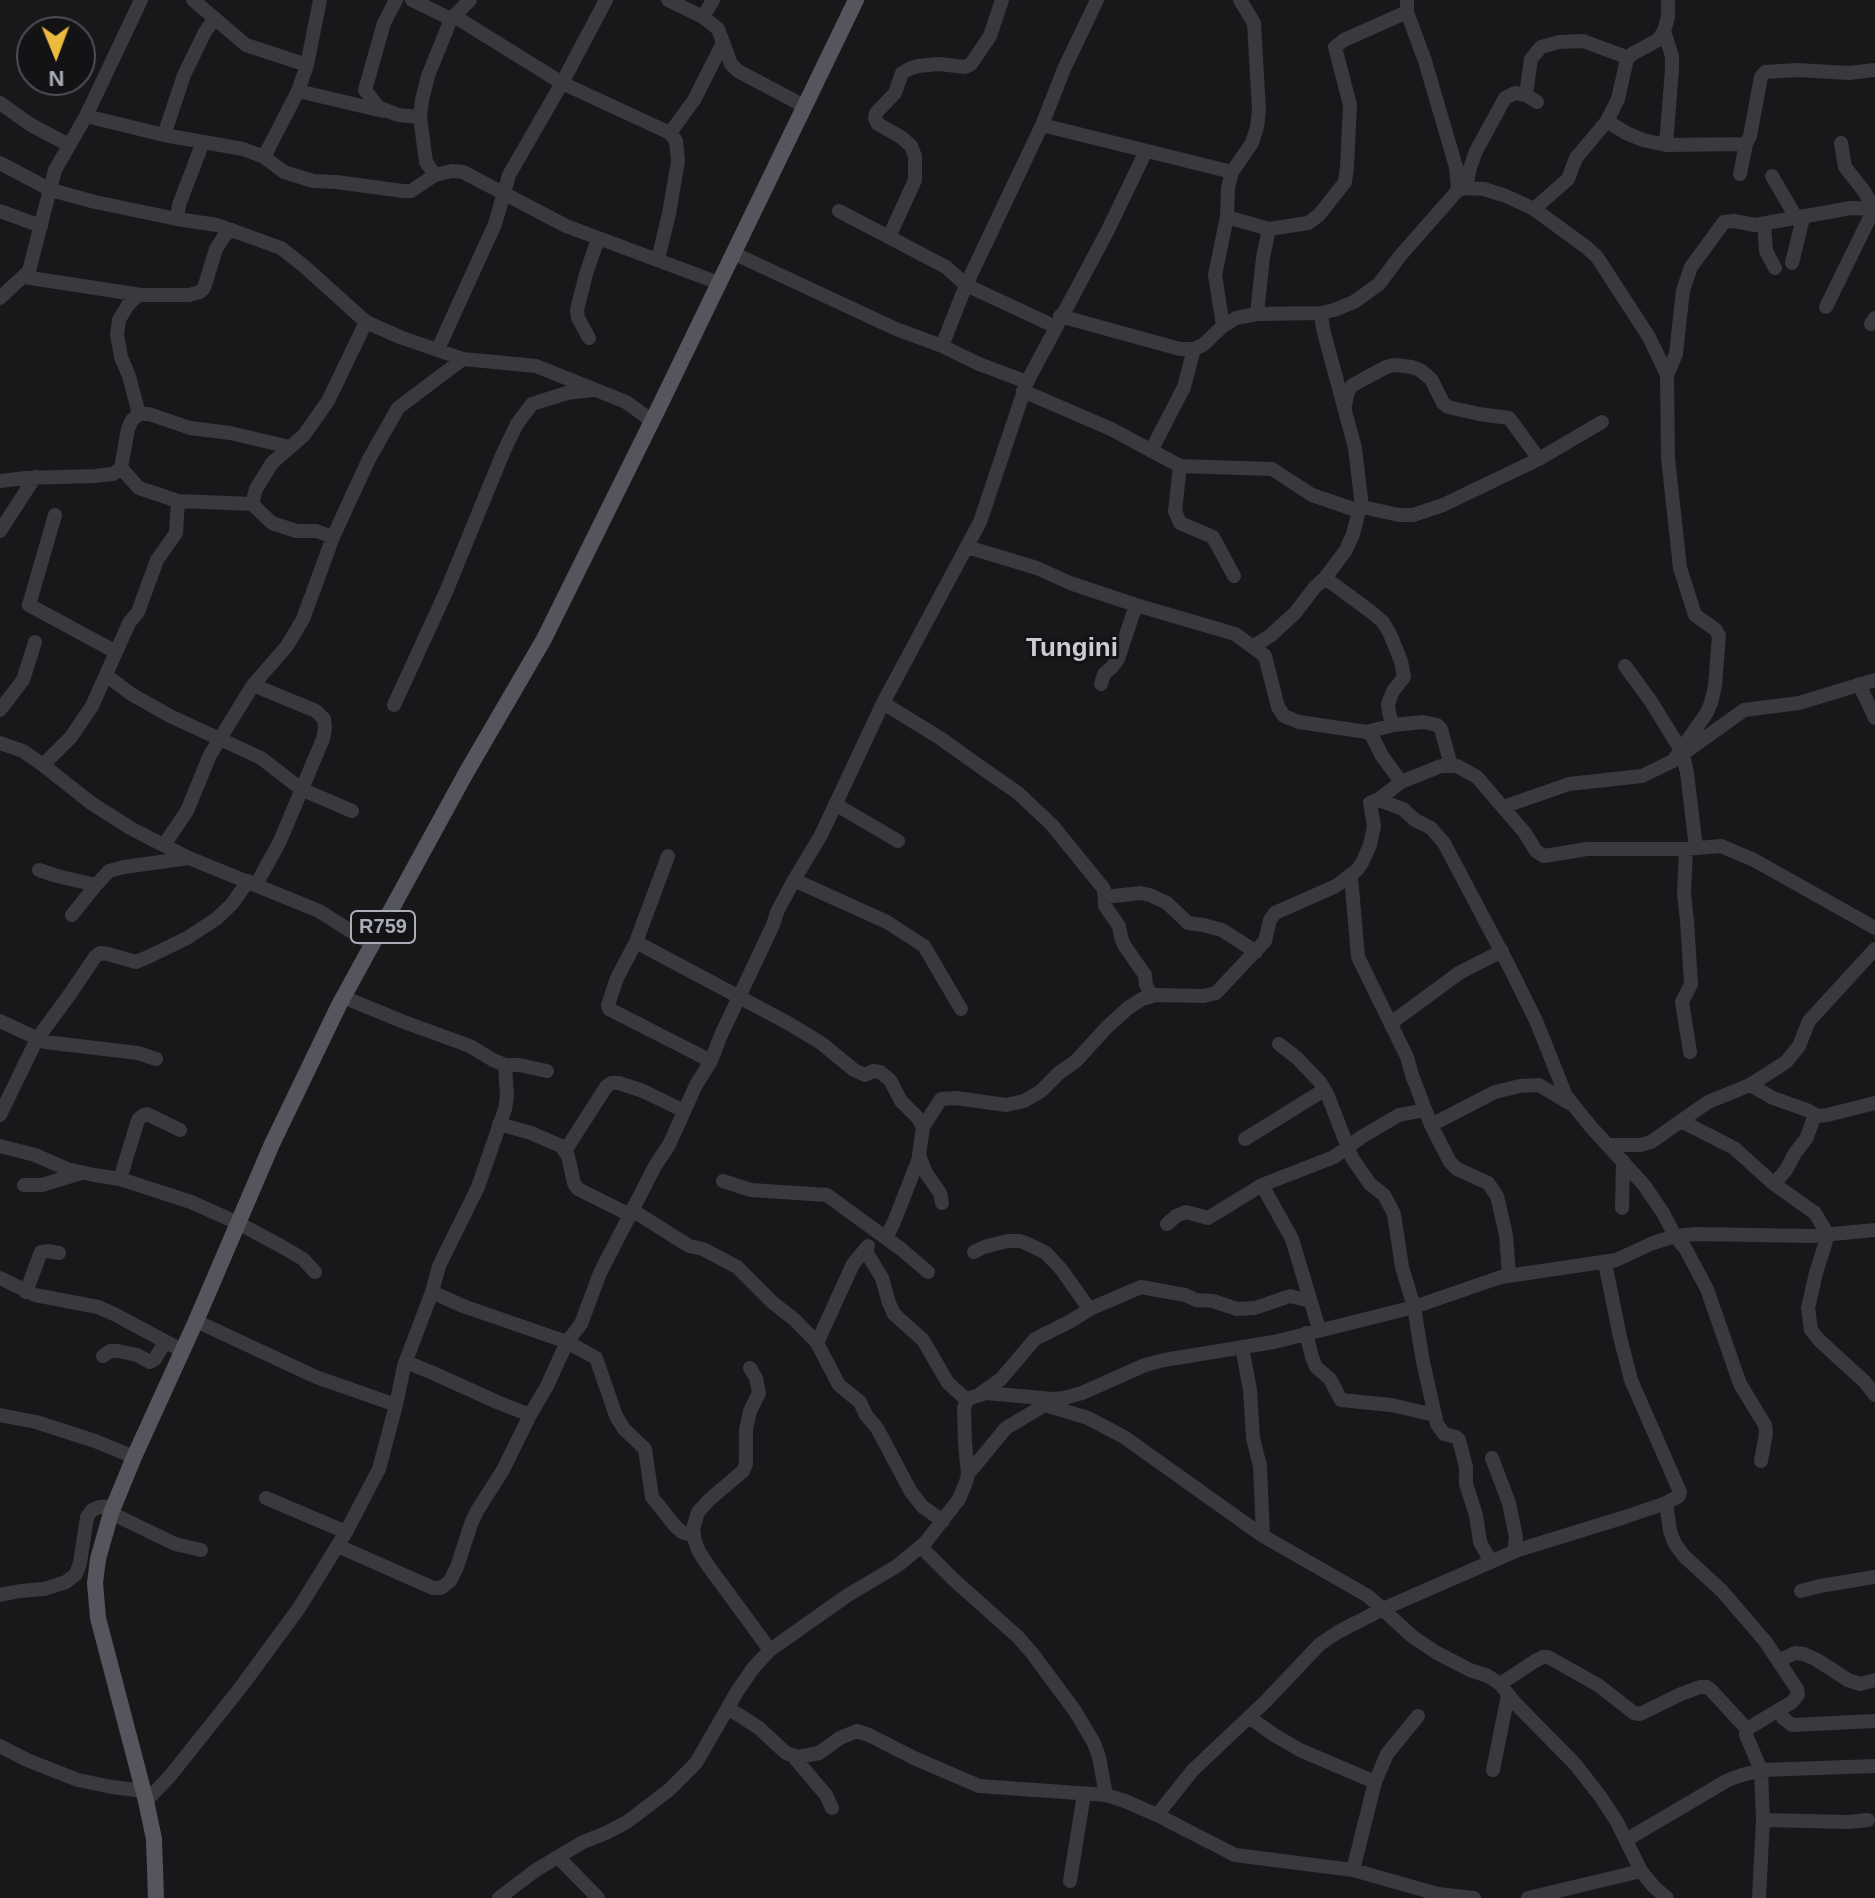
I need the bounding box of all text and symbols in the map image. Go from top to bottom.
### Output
north arrow [16,16,96,96]
text: N [48,66,65,91]
district label: Tungini [1026,633,1118,665]
road number: R759 [351,911,415,943]

